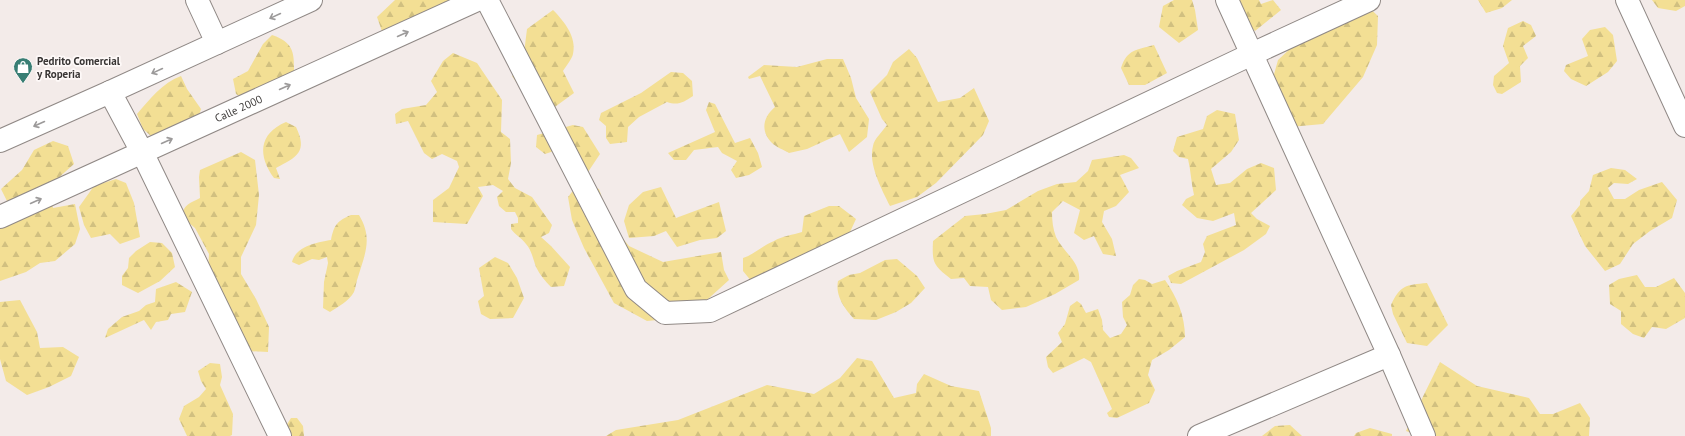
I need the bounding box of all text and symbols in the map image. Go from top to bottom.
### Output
one-way arrow [270,13,282,20]
one-way arrow [397,30,409,37]
place label: Pedrito Comercial y Roperia [36,54,121,81]
shop icon: Pedrito Comercial y Roperia [12,56,34,84]
one-way arrow [152,68,164,75]
one-way arrow [279,83,291,91]
street label: Calle 2000 [213,92,264,125]
one-way arrow [33,121,45,128]
one-way arrow [160,137,172,144]
one-way arrow [29,197,41,204]

